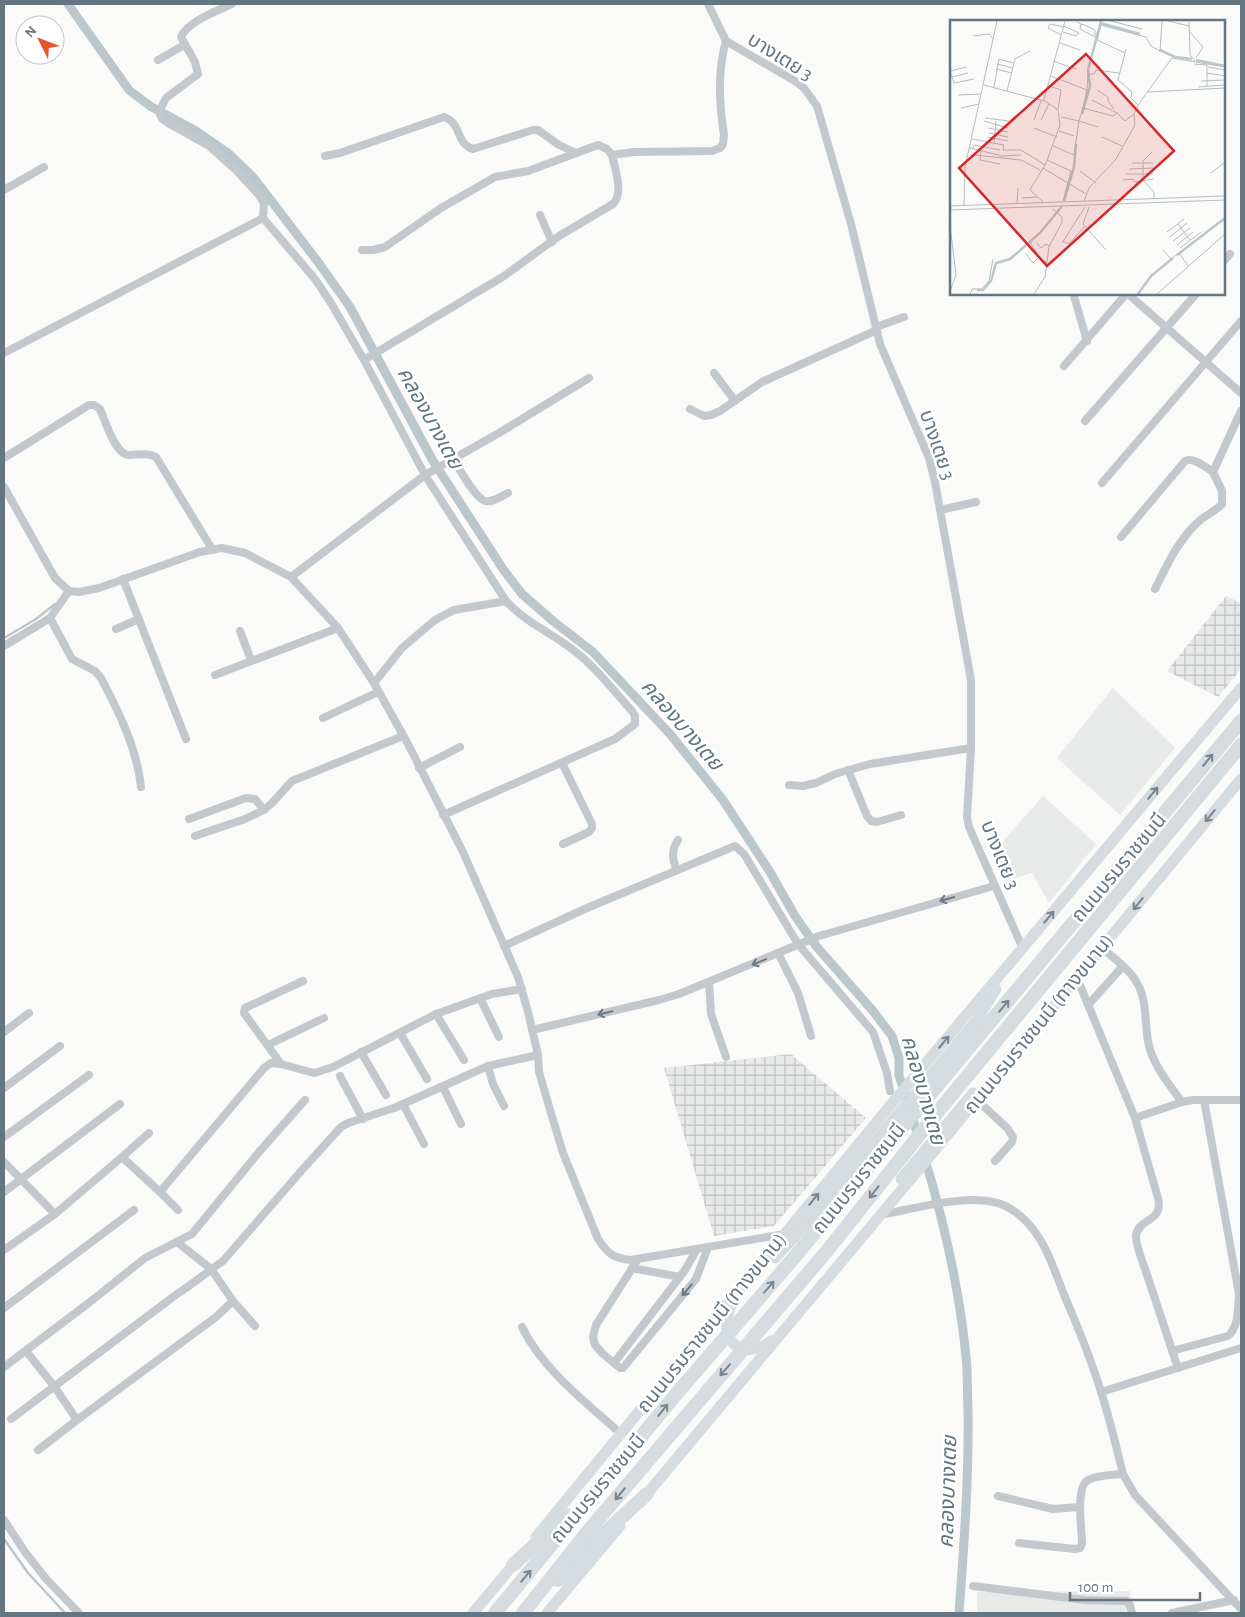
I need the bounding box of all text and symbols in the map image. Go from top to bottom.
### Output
north arrow [15,15,65,65]
inset map [950,20,1225,295]
text: N [23,24,40,40]
street label: บางเตย 3 [744,29,816,85]
water label: คลองบางเตย [394,364,467,474]
street label: บางเตย 3 [916,407,958,483]
water label: คลองบางเตย [637,676,728,775]
one-way arrow [1203,754,1214,767]
one-way arrow [1148,787,1159,800]
one-way arrow [1204,809,1215,822]
street label: ถนนบรมราชชนนี [1068,810,1170,926]
street label: บางเตย 3 [977,818,1023,892]
one-way arrow [940,895,956,905]
one-way arrow [1133,897,1144,910]
one-way arrow [1043,911,1054,924]
street label: ถนนบรมราชชนนี (ทางขนาน) [960,930,1118,1118]
one-way arrow [752,957,767,967]
one-way arrow [998,1000,1009,1013]
one-way arrow [598,1009,614,1018]
water label: คลองบางเตย [897,1033,949,1148]
one-way arrow [939,1036,950,1049]
street label: ถนนบรมราชชนนี [809,1120,909,1238]
one-way arrow [869,1185,880,1198]
one-way arrow [808,1193,819,1206]
street label: ถนนบรมราชชนนี (ทางขนาน) [633,1229,791,1417]
one-way arrow [763,1280,775,1293]
one-way arrow [682,1284,693,1297]
one-way arrow [719,1364,731,1377]
one-way arrow [657,1404,668,1417]
street label: ถนนบรมราชชนนี [547,1431,649,1547]
water label: คลองบางเตย [936,1434,961,1549]
one-way arrow [614,1487,625,1500]
one-way arrow [521,1569,532,1582]
scale bar [1070,1570,1200,1602]
text: 100 m [1078,1580,1113,1595]

